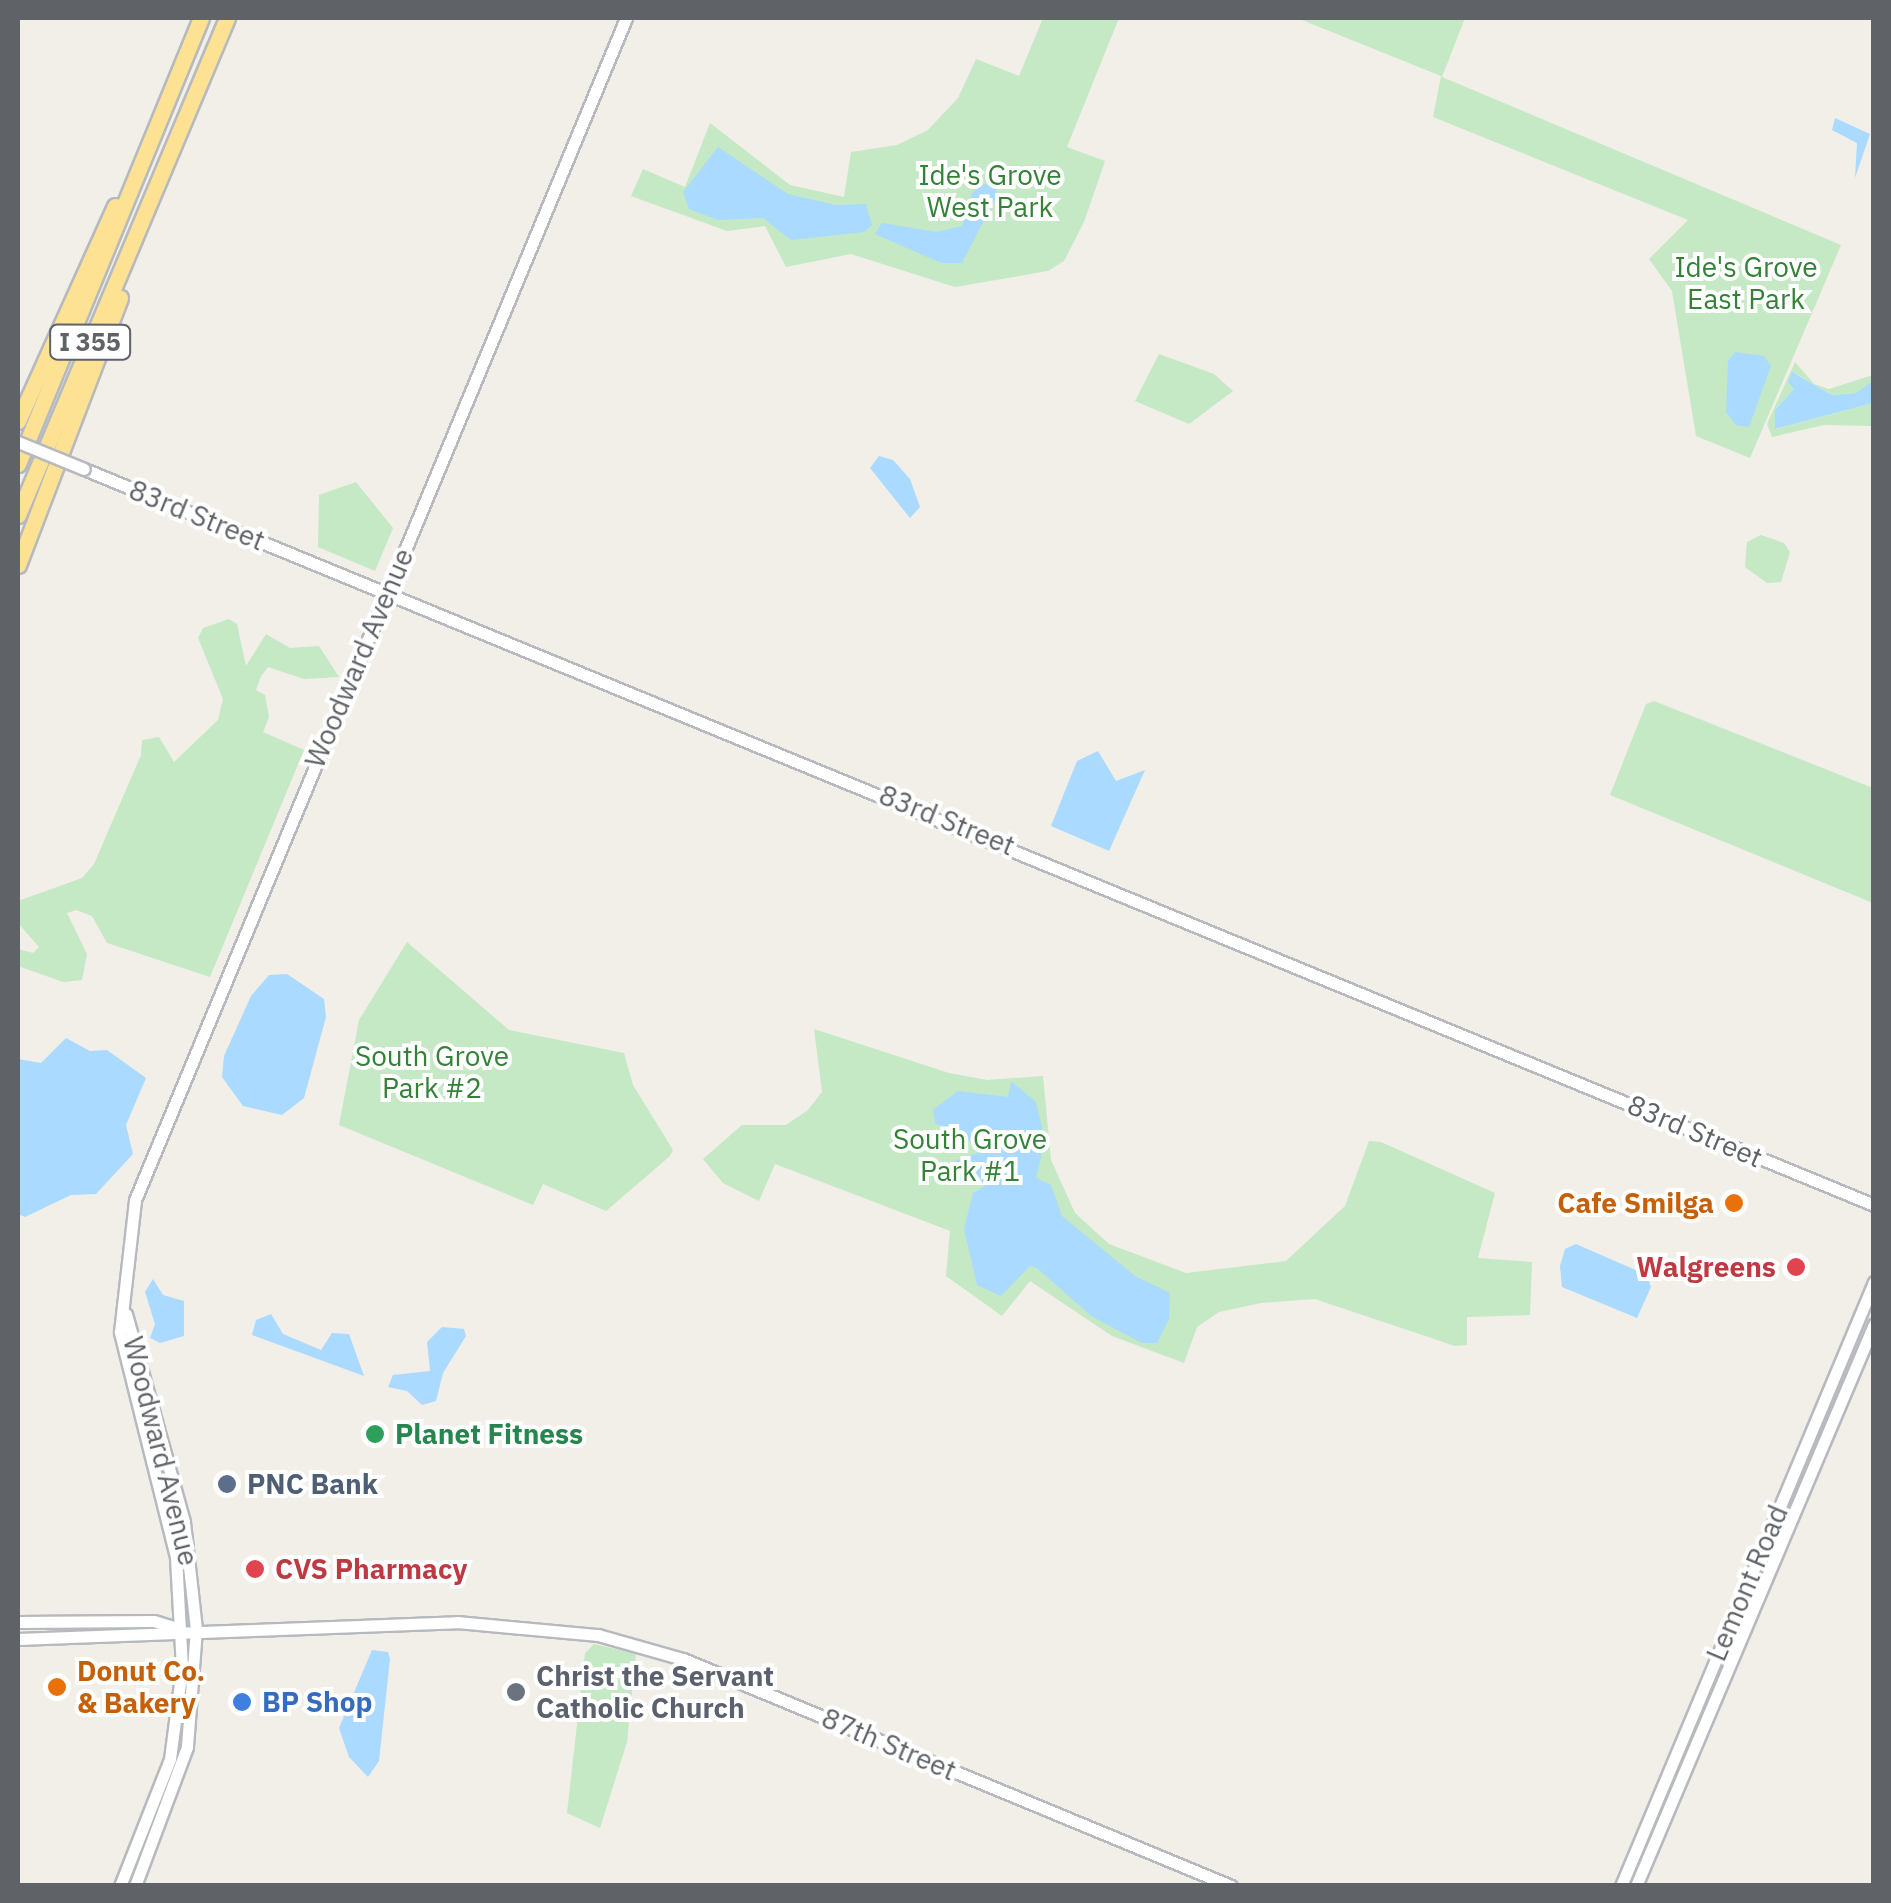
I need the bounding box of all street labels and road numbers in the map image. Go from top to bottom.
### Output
road number: I 355 [48,322,132,362]
street label: 83rd Street [124,473,270,557]
street label: Woodward Avenue [298,543,420,773]
street label: 83rd Street [874,778,1020,862]
street label: 83rd Street [1622,1088,1768,1174]
street label: Woodward Avenue [116,1333,206,1569]
street label: Lemont Road [1699,1500,1795,1666]
street label: 87th Street [817,1701,961,1787]

